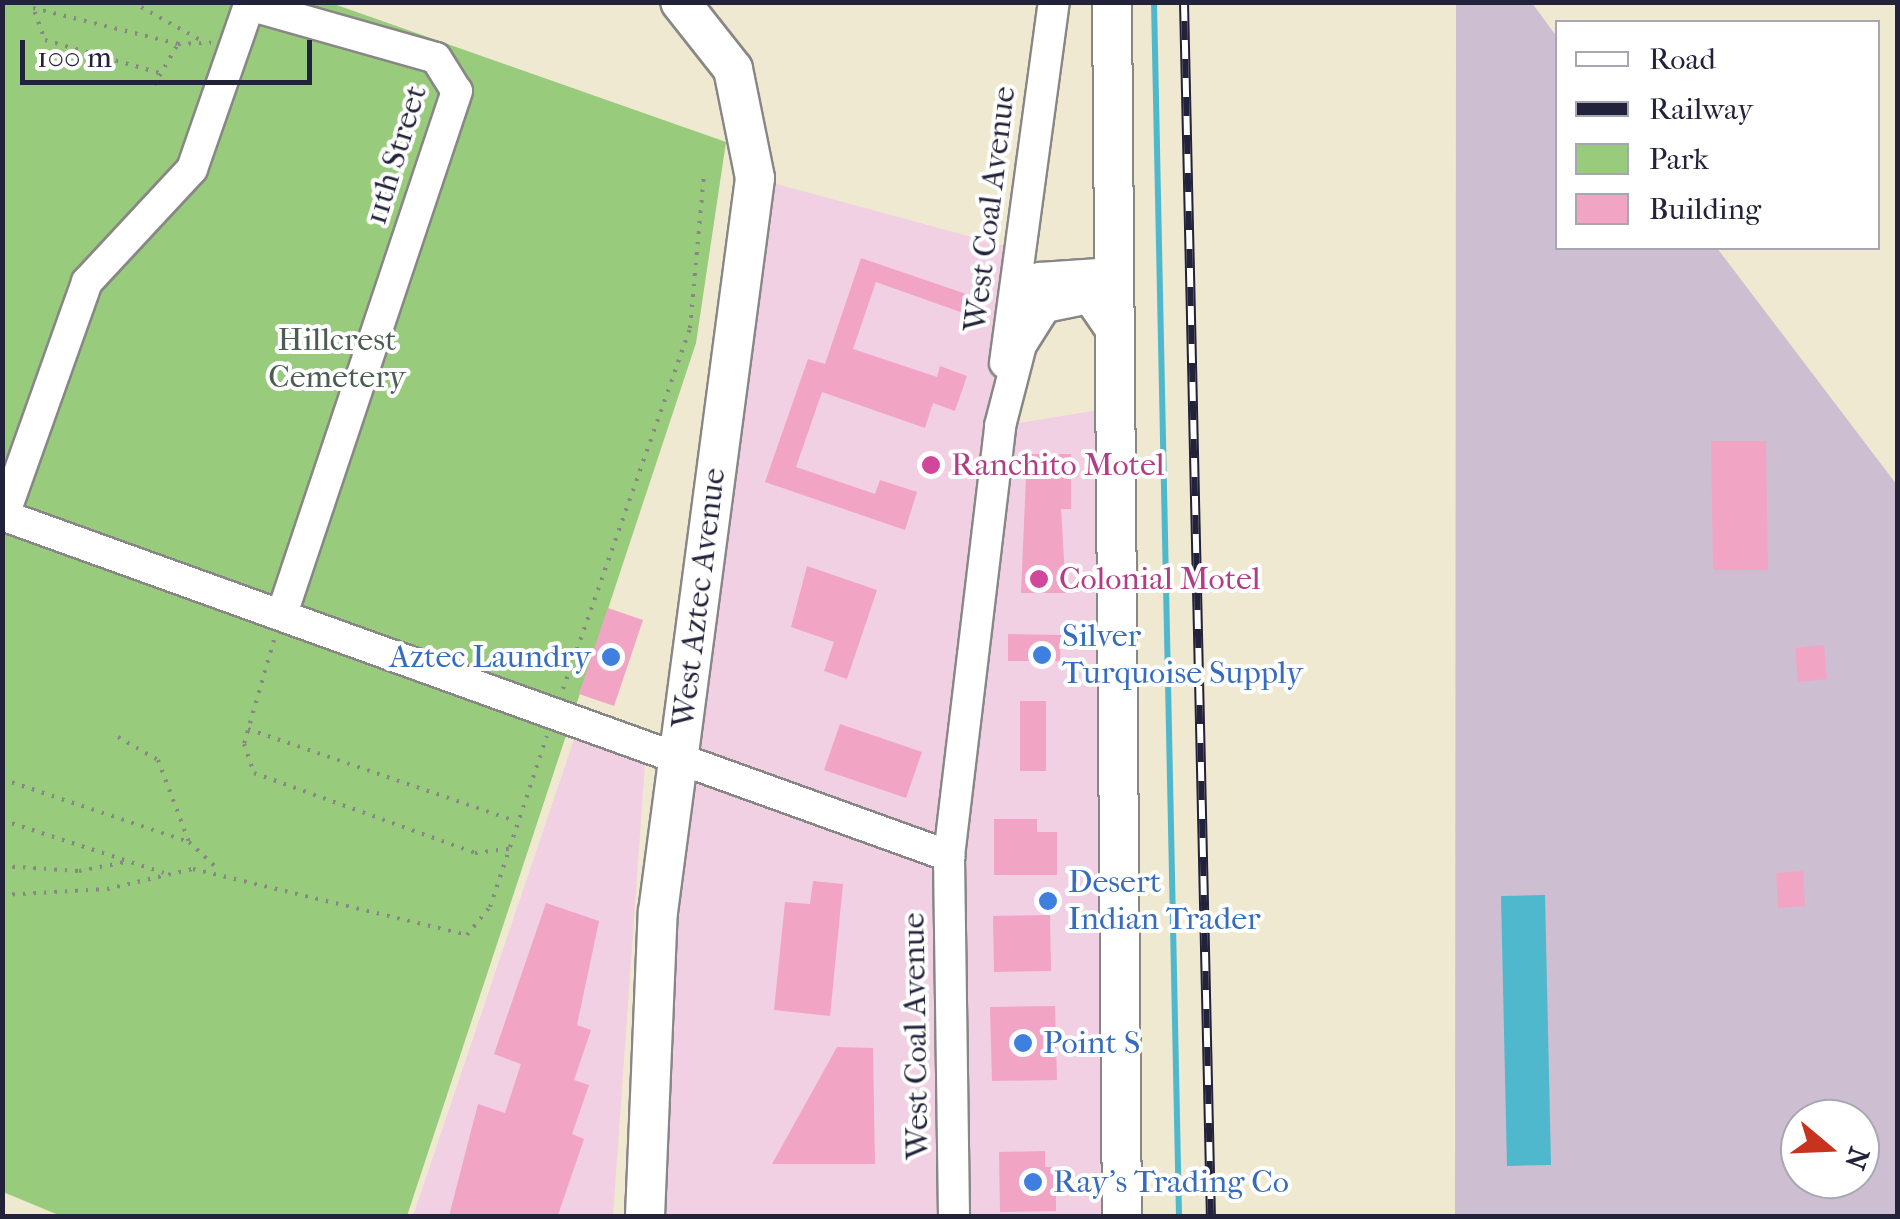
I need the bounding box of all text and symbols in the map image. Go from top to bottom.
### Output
scale bar [25,20,318,82]
legend [1555,20,1880,250]
text: 100 m [37,40,112,75]
text: Road [1649,42,1716,77]
street label: 11th Street [357,81,435,229]
street label: West Coal Avenue [956,84,1024,334]
text: Railway [1649,92,1753,127]
text: Park [1649,142,1709,177]
text: Building [1649,192,1761,227]
park label: Hillcrest Cemetery [268,322,406,397]
place label: Ranchito Motel [951,446,1165,484]
marker: Ranchito Motel [920,454,942,476]
street label: West Aztec Avenue [664,466,734,730]
place label: Colonial Motel [1059,560,1261,598]
marker: Colonial Motel [1028,568,1050,590]
place label: Silver Turquoise Supply [1062,618,1303,693]
place label: Aztec Laundry [389,638,591,676]
marker: Silver Turquoise Supply [1031,644,1053,666]
marker: Aztec Laundry [600,646,622,668]
place label: Desert Indian Trader [1068,864,1261,939]
marker: Desert Indian Trader [1037,890,1059,912]
street label: West Coal Avenue [895,912,937,1160]
place label: Point S [1043,1024,1140,1062]
marker: Point S [1012,1032,1034,1054]
north arrow [1780,1099,1880,1199]
text: N [1838,1143,1876,1174]
place label: Ray's Trading Co [1053,1163,1289,1201]
marker: Ray's Trading Co [1022,1171,1044,1193]

